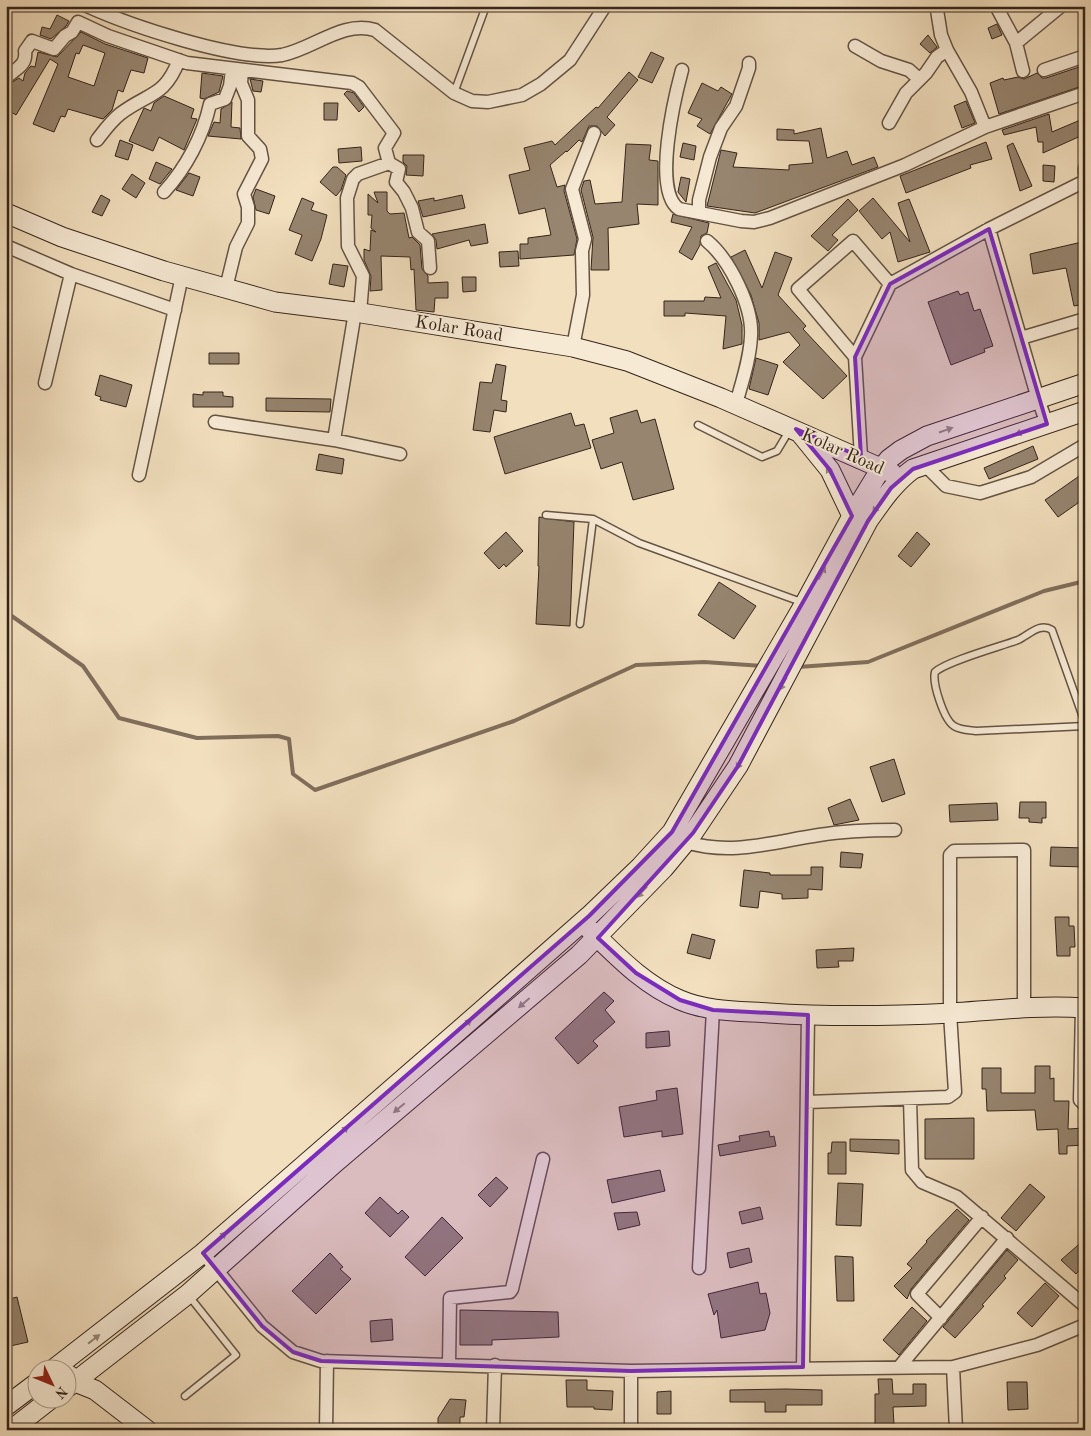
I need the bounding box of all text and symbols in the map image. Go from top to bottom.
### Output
street label: Kolar Road [414,313,504,345]
street label: Kolar Road [798,426,887,478]
one-way arrow [938,426,953,433]
one-way arrow [1014,429,1029,437]
one-way arrow [826,466,835,479]
one-way arrow [872,501,882,514]
one-way arrow [818,565,826,580]
one-way arrow [779,676,787,691]
one-way arrow [735,756,744,769]
one-way arrow [636,885,648,897]
one-way arrow [518,997,530,1009]
one-way arrow [460,1019,472,1030]
one-way arrow [393,1102,406,1113]
one-way arrow [337,1125,350,1136]
one-way arrow [214,1232,227,1243]
one-way arrow [87,1333,100,1344]
north arrow [28,1358,78,1408]
text: N [52,1383,70,1401]

